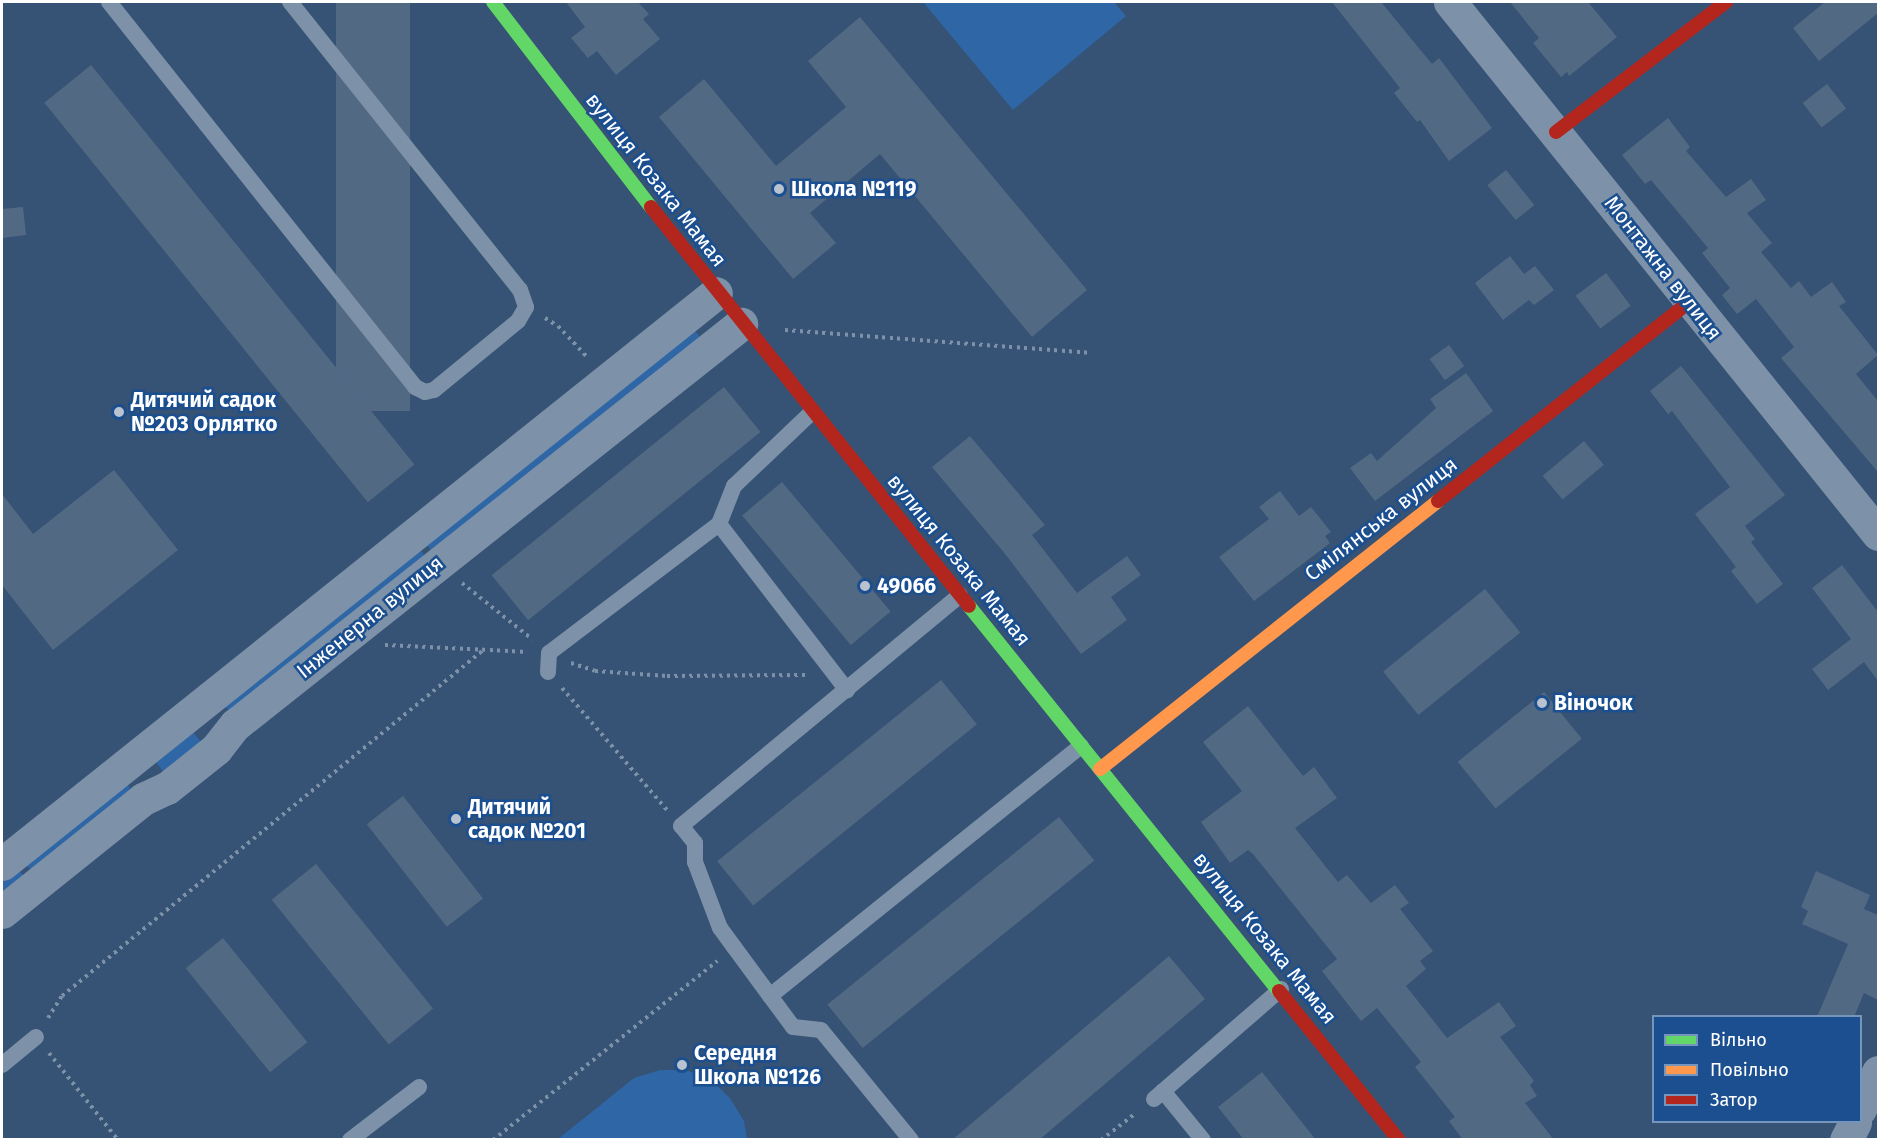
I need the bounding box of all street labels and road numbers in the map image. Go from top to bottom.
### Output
street label: вулиця Козака Мамая [580,88,732,272]
street label: Монтажна вулиця [1599,191,1727,345]
street label: Смілянська вулиця [1300,452,1462,586]
street label: вулиця Козака Мамая [882,469,1036,651]
street label: Інженерна вулиця [292,550,448,684]
street label: вулиця Козака Мамая [1188,847,1342,1029]

